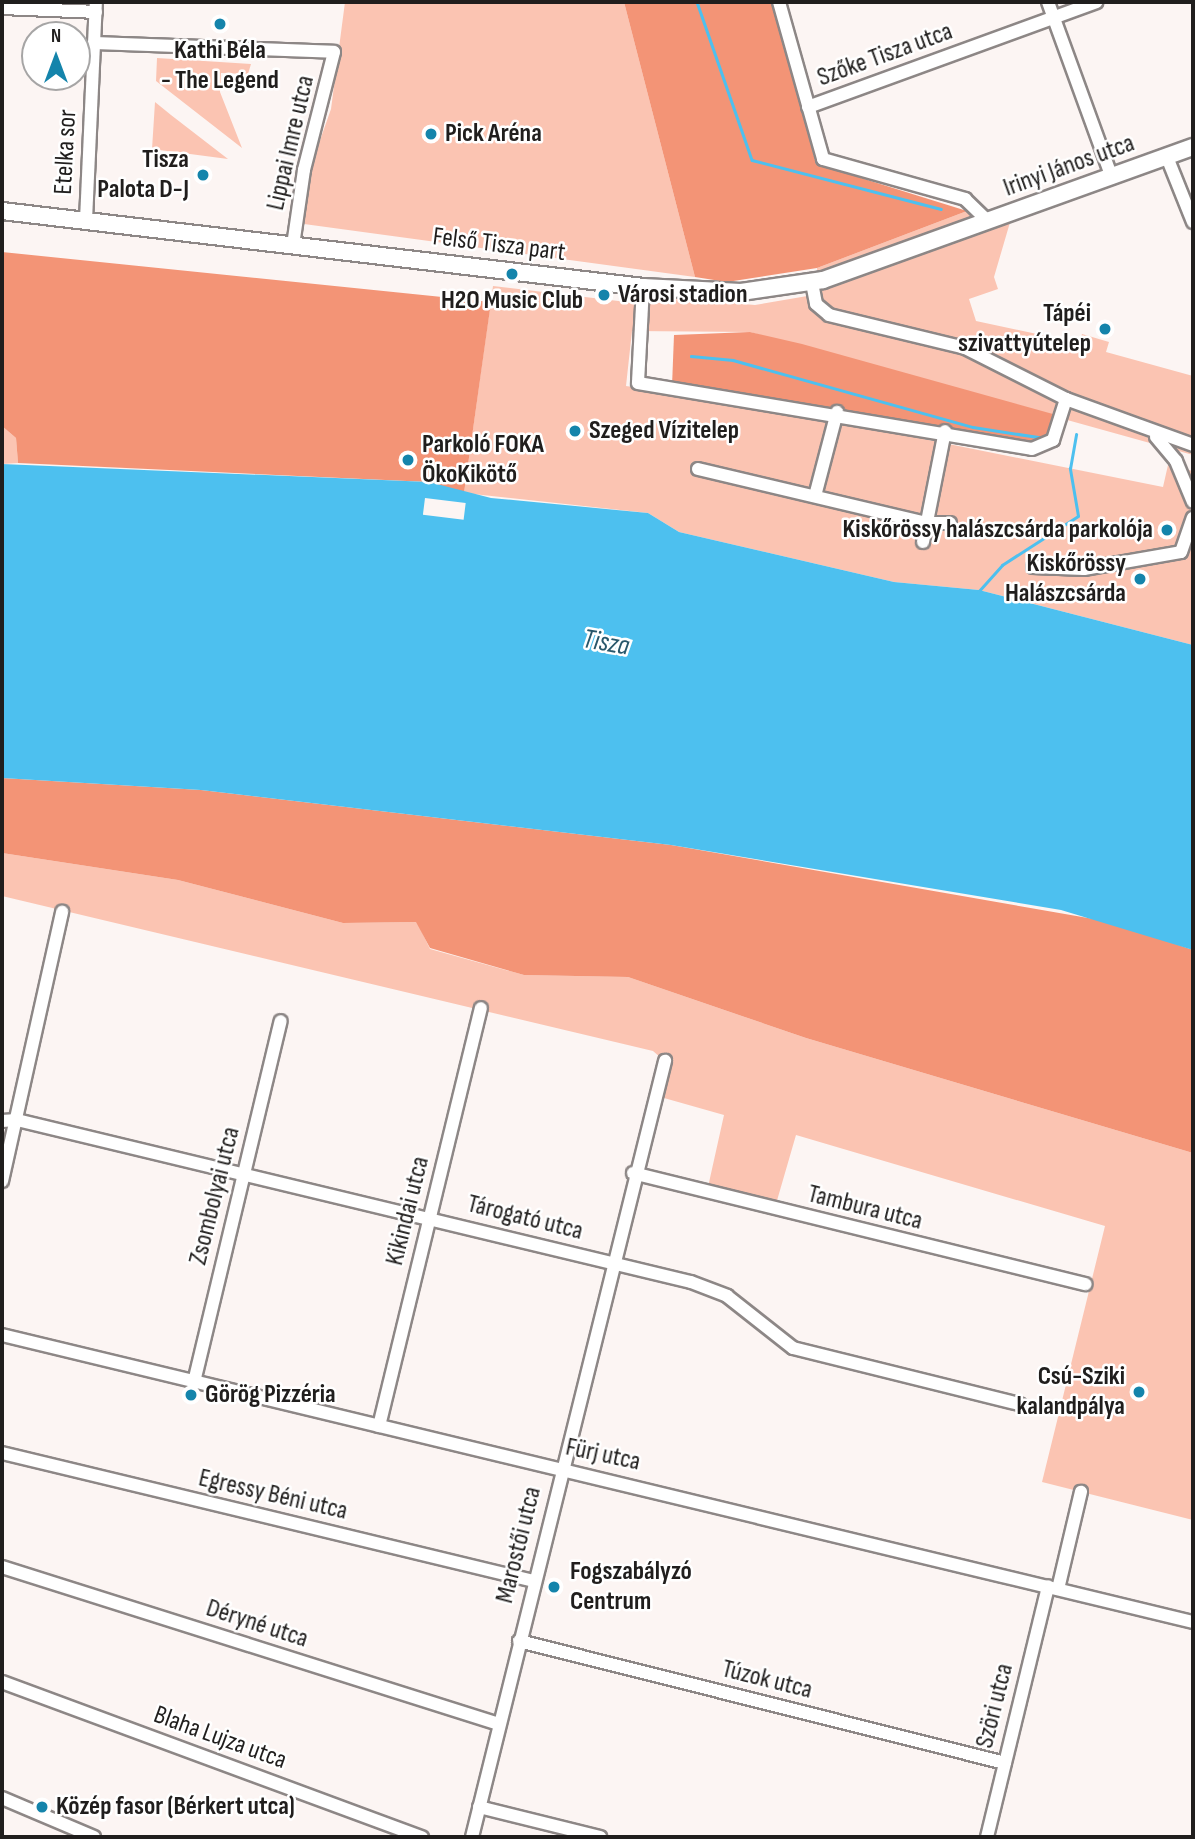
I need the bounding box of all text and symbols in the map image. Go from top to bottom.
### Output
marker: Kathi Béla - The Legend [212,16,228,32]
street label: Szőke Tisza utca [813,16,957,94]
north arrow [21,21,91,91]
text: N [51,25,61,48]
place label: Kathi Béla - The Legend [161,35,279,96]
street label: Lippai Imre utca [260,73,322,213]
street label: Etelka sor [48,109,84,195]
place label: Pick Aréna [445,118,542,150]
marker: Pick Aréna [423,126,439,142]
street label: Irinyi János utca [999,128,1139,204]
place label: Tisza Palota D-J [97,144,189,206]
marker: Tisza Palota D-J [195,167,211,183]
street label: Felső Tisza part [431,221,567,269]
marker: H2O Music Club [504,266,520,282]
place label: Városi stadion [618,279,748,311]
place label: H2O Music Club [441,285,583,317]
marker: Városi stadion [596,287,612,303]
place label: Tápéi szivattyútelep [958,298,1091,360]
marker: Tápéi szivattyútelep [1097,321,1113,337]
place label: Szeged Vízitelep [589,415,739,447]
marker: Szeged Vízitelep [567,423,583,439]
place label: Parkoló FOKA ÖkoKikötő [422,429,544,490]
marker: Parkoló FOKA ÖkoKikötő [400,452,416,468]
place label: Kiskőrössy halászcsárda parkolója [843,514,1153,546]
marker: Kiskőrössy halászcsárda parkolója [1159,522,1175,538]
place label: Kiskőrössy Halászcsárda [1005,548,1126,610]
marker: Kiskőrössy Halászcsárda [1132,571,1148,587]
water label: Tisza [580,622,632,664]
street label: Zsombolyai utca [183,1124,247,1268]
street label: Kikindai utca [379,1153,437,1269]
street label: Tambura utca [804,1179,926,1237]
street label: Tárogató utca [464,1189,586,1247]
place label: Csú-Sziki kalandpálya [1016,1361,1125,1422]
place label: Görög Pizzéria [205,1379,336,1411]
marker: Csú-Sziki kalandpálya [1131,1384,1147,1400]
marker: Görög Pizzéria [183,1387,199,1403]
street label: Fürj utca [563,1432,643,1478]
street label: Egressy Béni utca [196,1463,350,1527]
street label: Marostői utca [489,1484,549,1606]
place label: Fogszabályzó Centrum [570,1556,692,1618]
marker: Fogszabályzó Centrum [544,1577,564,1597]
street label: Déryné utca [202,1593,312,1655]
street label: Túzok utca [719,1654,815,1706]
street label: Szöri utca [969,1661,1021,1751]
street label: Blaha Lujza utca [149,1700,291,1776]
place label: Közép fasor (Bérkert utca) [56,1791,295,1823]
marker: Közép fasor (Bérkert utca) [34,1799,50,1815]

